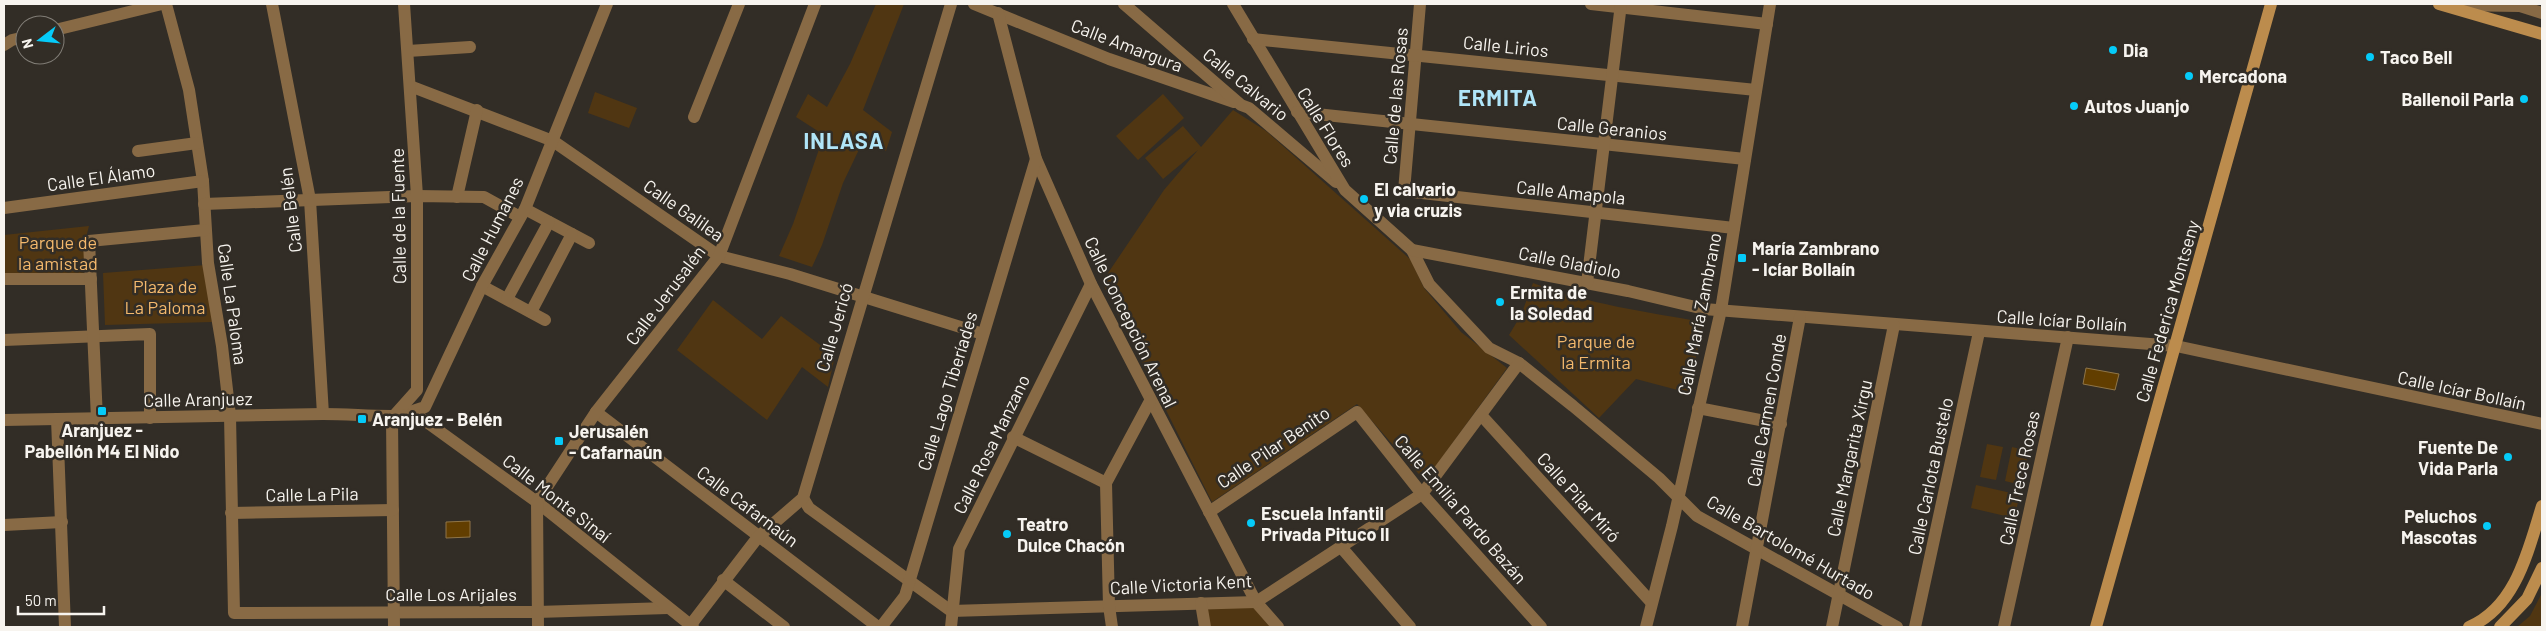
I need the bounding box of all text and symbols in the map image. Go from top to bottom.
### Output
street label: Calle Amargura [1068,14,1186,76]
north arrow [15,15,65,65]
street label: Calle de las Rosas [1378,27,1412,165]
street label: Calle Lirios [1462,31,1550,61]
text: N [18,37,36,51]
place label: Dia [2123,39,2148,61]
street label: Calle Calvario [1199,43,1293,125]
marker: Dia [2107,44,2119,56]
place label: Taco Bell [2380,46,2452,68]
marker: Taco Bell [2364,51,2376,63]
place label: Mercadona [2199,65,2287,87]
marker: Mercadona [2183,70,2195,82]
street label: Calle Flores [1293,83,1359,171]
district label: ERMITA [1458,84,1538,110]
place label: Ballenoil Parla [2401,88,2514,110]
marker: Ballenoil Parla [2518,93,2530,105]
place label: Autos Juanjo [2084,95,2190,117]
marker: Autos Juanjo [2068,100,2080,112]
street label: Calle Geranios [1556,111,1668,145]
district label: INLASA [803,127,885,153]
street label: Calle de la Fuente [386,148,410,284]
street label: Calle El Álamo [46,159,156,195]
street label: Calle Belén [274,166,306,254]
street label: Calle Humanes [456,173,528,285]
street label: Calle Galilea [640,174,728,246]
street label: Calle Amapola [1515,175,1627,209]
place label: El calvario y via cruzis [1374,178,1462,221]
marker: El calvario y via cruzis [1358,193,1370,205]
street label: Calle Federica Montseny [2130,217,2204,405]
park label: Parque de la amistad [18,231,98,274]
street label: Calle María Zambrano [1672,231,1726,397]
street label: Calle Concepción Arenal [1080,233,1182,411]
place label: María Zambrano - Icíar Bollaín [1752,237,1879,280]
street label: Calle Jerusalén [620,241,710,349]
street label: Calle Gladiolo [1517,241,1623,283]
street label: Calle La Paloma [214,242,252,366]
marker: María Zambrano - Icíar Bollaín [1736,252,1748,264]
park label: Plaza de La Paloma [125,275,205,318]
street label: Calle Jericó [811,280,857,374]
place label: Ermita de la Soledad [1510,281,1592,324]
marker: Ermita de la Soledad [1494,296,1506,308]
street label: Calle Icíar Bollaín [1996,304,2128,336]
street label: Calle Lago Tiberíades [912,309,982,473]
park label: Parque de la Ermita [1557,330,1635,373]
street label: Calle Carmen Conde [1742,332,1790,488]
street label: Calle Icíar Bollaín [2396,366,2528,414]
street label: Calle Rosa Manzano [948,371,1034,517]
street label: Calle Margarita Xirgu [1822,377,1876,539]
street label: Calle Aranjuez [143,387,253,411]
street label: Calle Carlota Bustelo [1903,395,1957,557]
street label: Calle Pilar Benito [1212,401,1334,493]
marker: Aranjuez - Pabellón M4 El Nido [96,405,108,417]
place label: Aranjuez - Belén [372,408,502,430]
street label: Calle Trece Rosas [1994,409,2044,547]
marker: Aranjuez - Belén [356,413,368,425]
place label: Aranjuez - Pabellón M4 El Nido [25,419,179,462]
place label: Jerusalén - Cafarnaún [569,420,662,463]
street label: Calle Emilia Pardo Bazán [1390,430,1532,588]
marker: Jerusalén - Cafarnaún [553,435,565,447]
place label: Fuente De Vida Parla [2418,436,2498,479]
street label: Calle Pilar Miró [1533,447,1625,547]
street label: Calle Monte Sinaí [499,449,616,547]
marker: Fuente De Vida Parla [2502,451,2514,463]
street label: Calle Cafarnaún [693,461,803,551]
street label: Calle La Pila [265,482,359,506]
street label: Calle Bartolomé Hurtado [1703,490,1879,604]
place label: Escuela Infantil Privada Pituco II [1261,502,1390,545]
place label: Peluchos Mascotas [2401,505,2477,548]
place label: Teatro Dulce Chacón [1017,513,1125,556]
marker: Escuela Infantil Privada Pituco II [1245,517,1257,529]
marker: Peluchos Mascotas [2481,520,2493,532]
marker: Teatro Dulce Chacón [1001,528,1013,540]
street label: Calle Victoria Kent [1109,569,1253,599]
street label: Calle Los Arijales [385,583,517,605]
scale bar [18,584,104,616]
text: 50 m [25,591,57,609]

